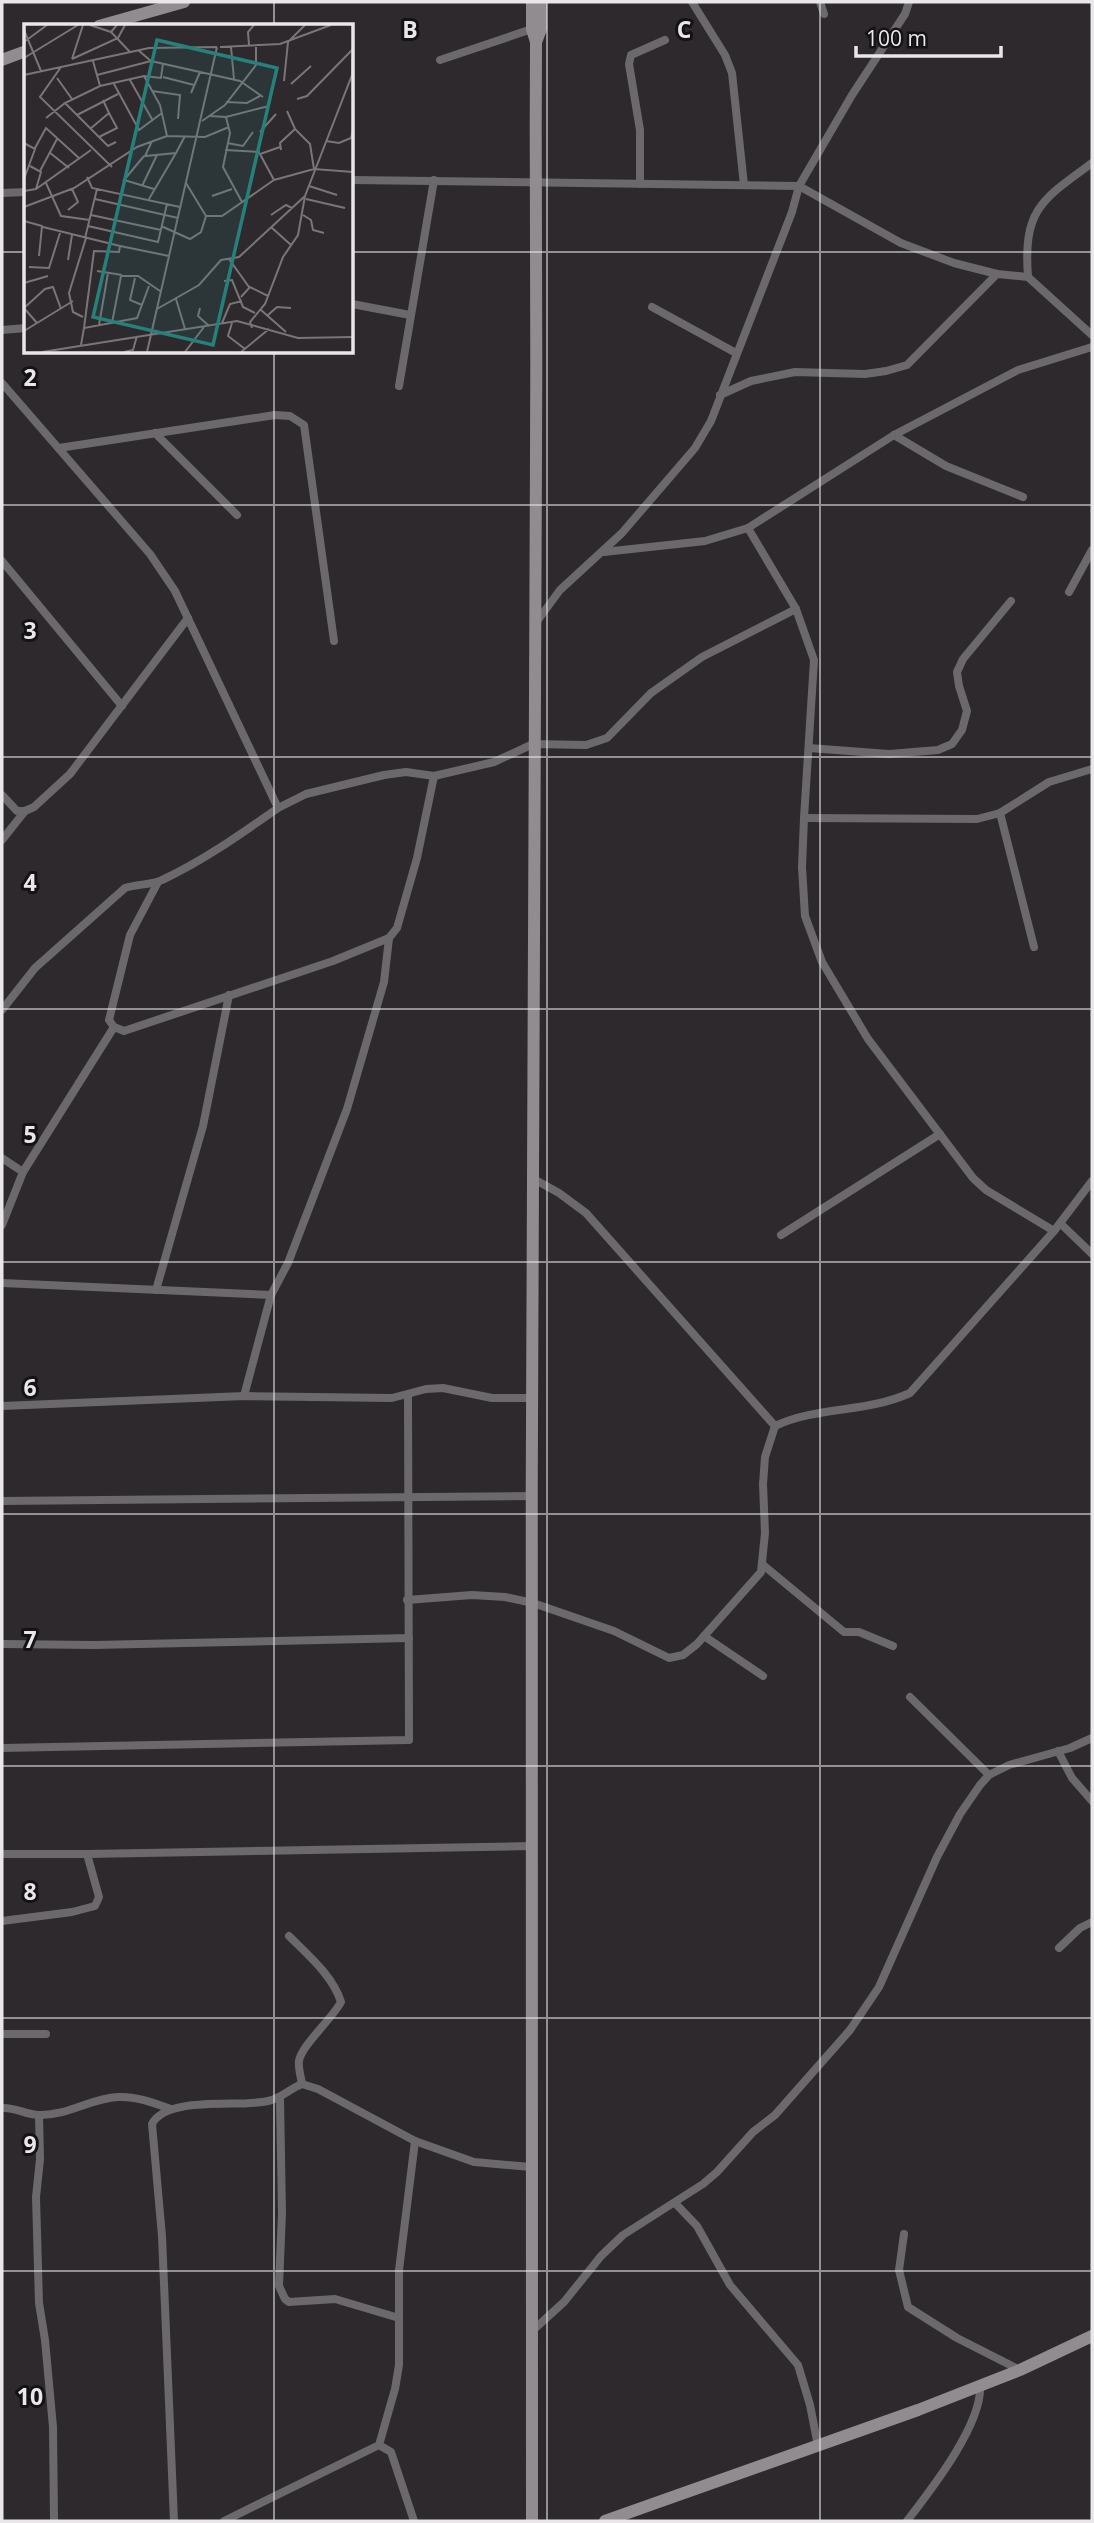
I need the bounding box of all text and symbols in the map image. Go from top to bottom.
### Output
text: B [402,13,418,45]
text: C [677,13,691,45]
scale bar [856,14,1001,58]
inset map [24,24,354,354]
text: 100 m [866,24,927,52]
text: 2 [23,361,37,393]
text: 3 [23,614,37,646]
text: 4 [23,866,37,898]
text: 5 [23,1118,37,1150]
text: 6 [23,1371,37,1403]
text: 7 [23,1623,37,1655]
text: 8 [23,1875,37,1907]
text: 9 [23,2128,37,2160]
text: 10 [17,2380,43,2412]

